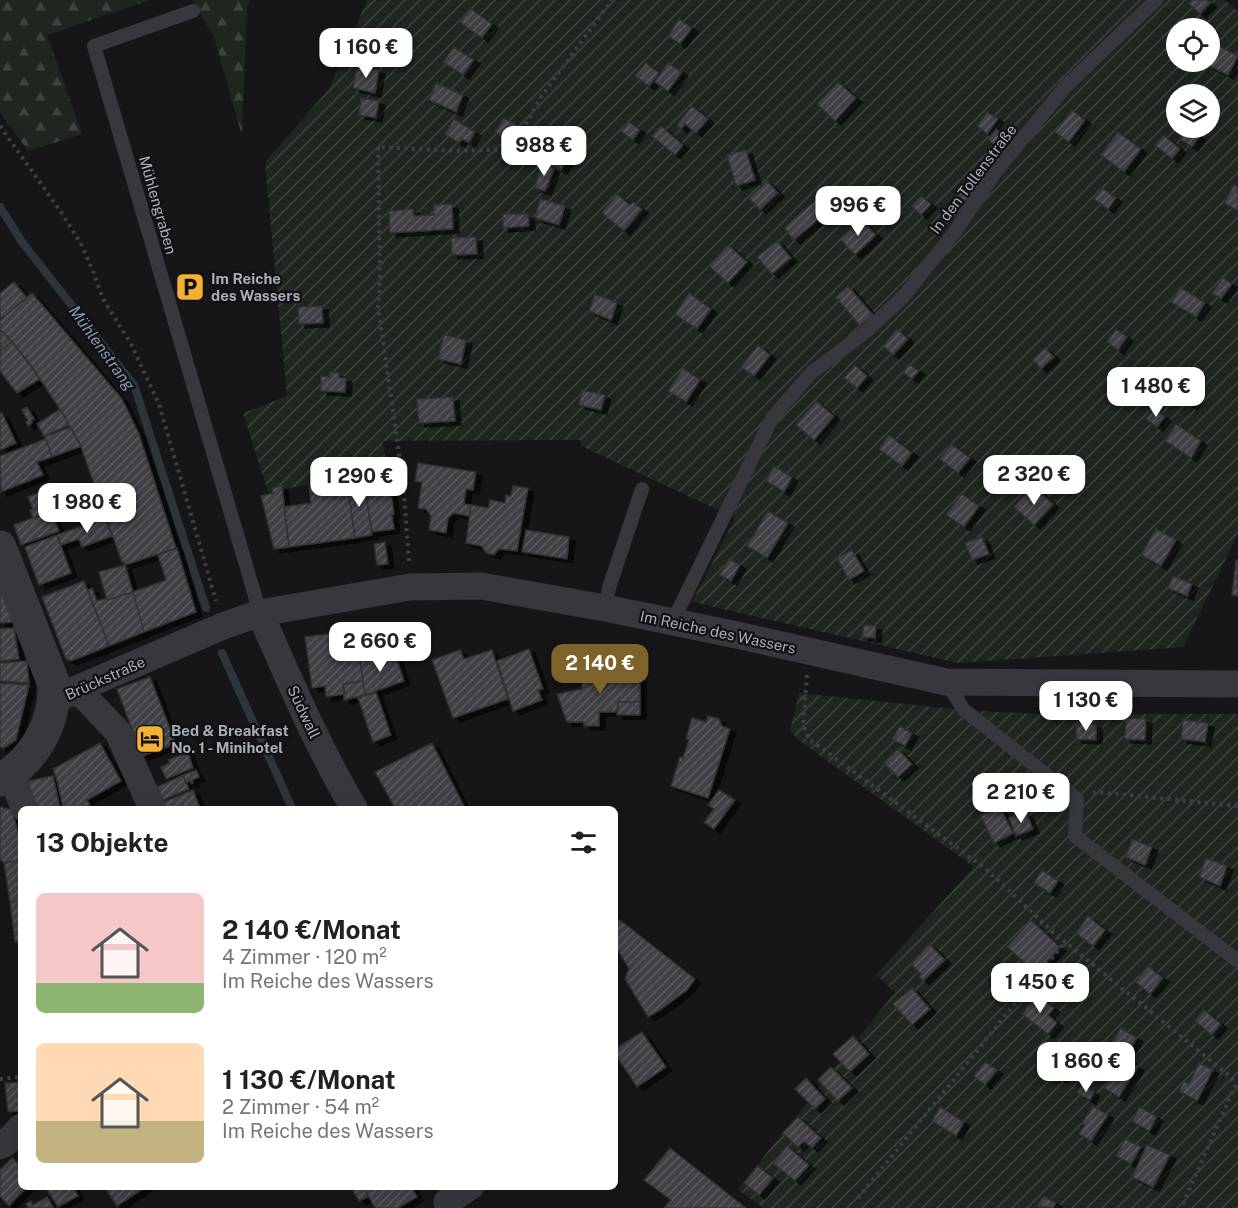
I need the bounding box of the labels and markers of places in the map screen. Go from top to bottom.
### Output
pin: 1 160 € [311,28,421,79]
pin: 988 € [502,126,586,177]
pin: 996 € [816,186,900,237]
place label: Im Reiche des Wassers [211,270,300,304]
parking icon: Im Reiche des Wassers [174,271,206,303]
pin: 1 480 € [1101,367,1211,418]
pin: 2 320 € [979,455,1089,506]
pin: 1 290 € [304,457,414,508]
pin: 1 980 € [32,483,142,534]
pin: 2 660 € [325,622,435,673]
pin: 2 140 € [545,644,655,695]
pin: 1 130 € [1031,681,1141,732]
place label: Bed & Breakfast No. 1 - Minihotel [171,722,289,756]
hotel icon: Bed & Breakfast No. 1 - Minihotel [134,723,166,755]
pin: 2 210 € [966,773,1076,824]
pin: 1 450 € [985,963,1095,1014]
pin: 1 860 € [1031,1042,1141,1093]

